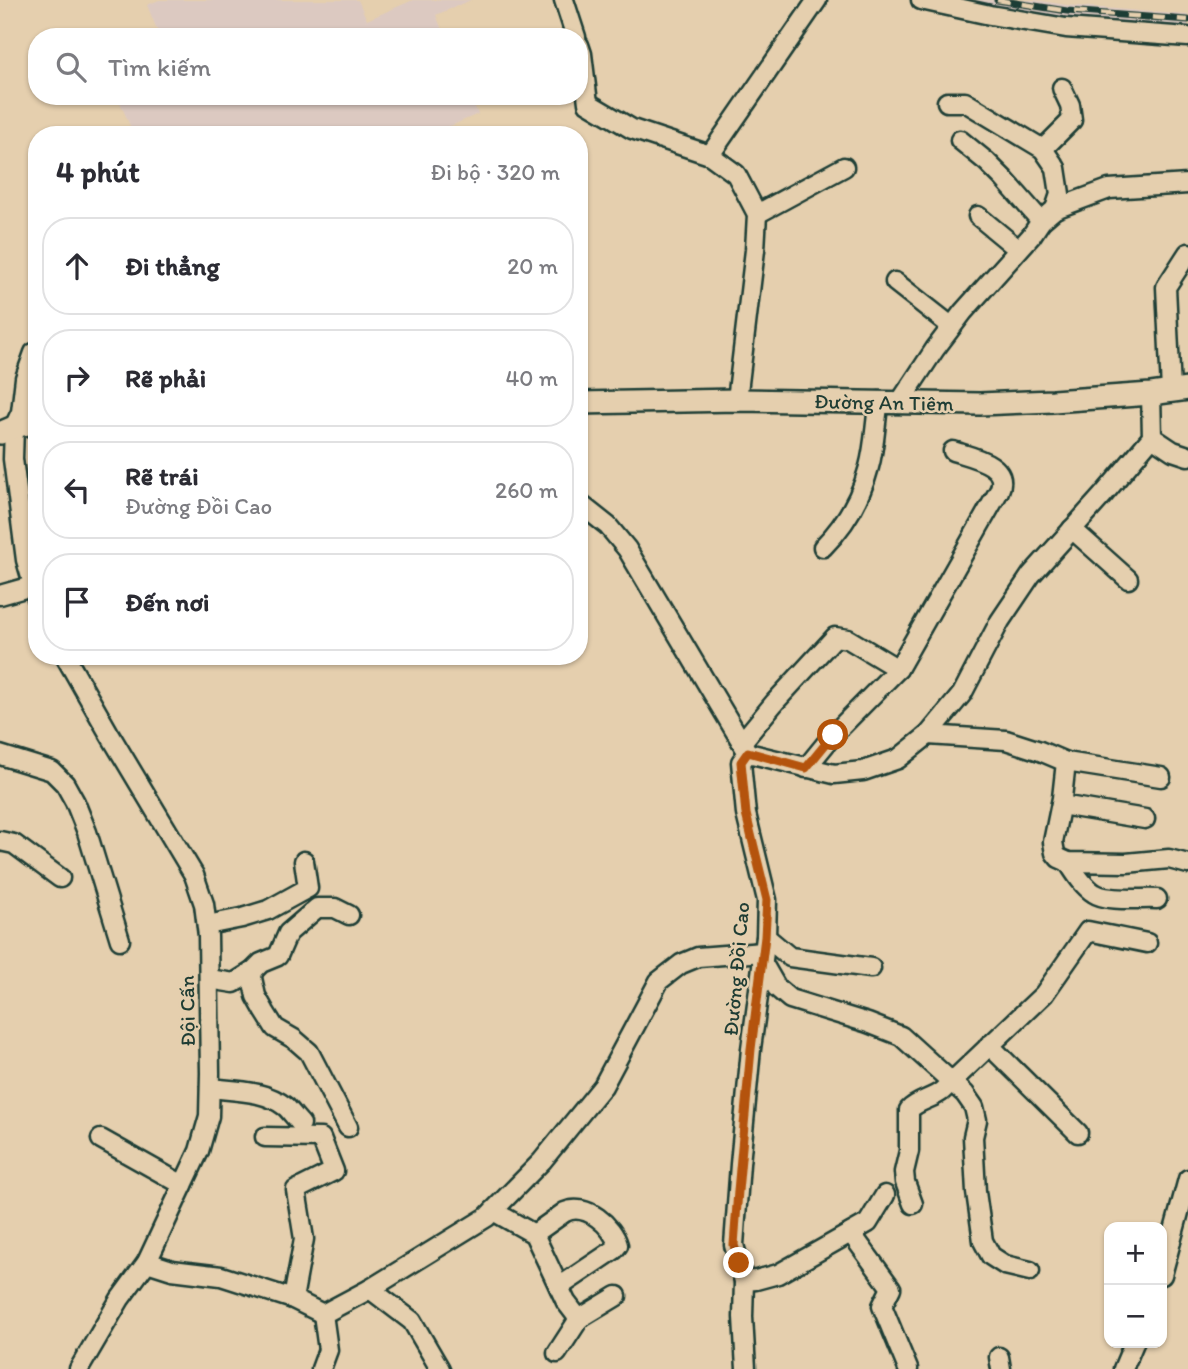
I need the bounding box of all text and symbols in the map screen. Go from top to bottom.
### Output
search box [28,28,588,105]
icon: search [52,48,90,86]
text: Tìm kiếm [108,51,211,83]
text: 4 phút [56,153,140,190]
text: Đi bộ · 320 m [430,158,560,186]
icon: ahead [58,247,96,285]
text: Đi thẳng [125,250,220,282]
text: 20 m [507,252,558,280]
icon: right [58,359,96,397]
text: Rẽ phải [125,362,206,394]
text: 40 m [505,364,558,392]
street label: Đường An Tiêm [814,388,954,416]
text: Rẽ trái [125,460,199,492]
icon: left [58,471,96,509]
text: 260 m [495,476,558,504]
text: Đường Đồi Cao [125,492,272,520]
icon: arrive [58,583,96,621]
text: Đến nơi [125,586,210,618]
route start [817,719,848,750]
street label: Đường Đồi Cao [718,901,754,1037]
street label: Đội Cấn [174,975,200,1047]
map controls [1104,1222,1167,1348]
button: + [1104,1222,1167,1285]
route end [723,1247,754,1278]
button: − [1104,1285,1167,1348]

